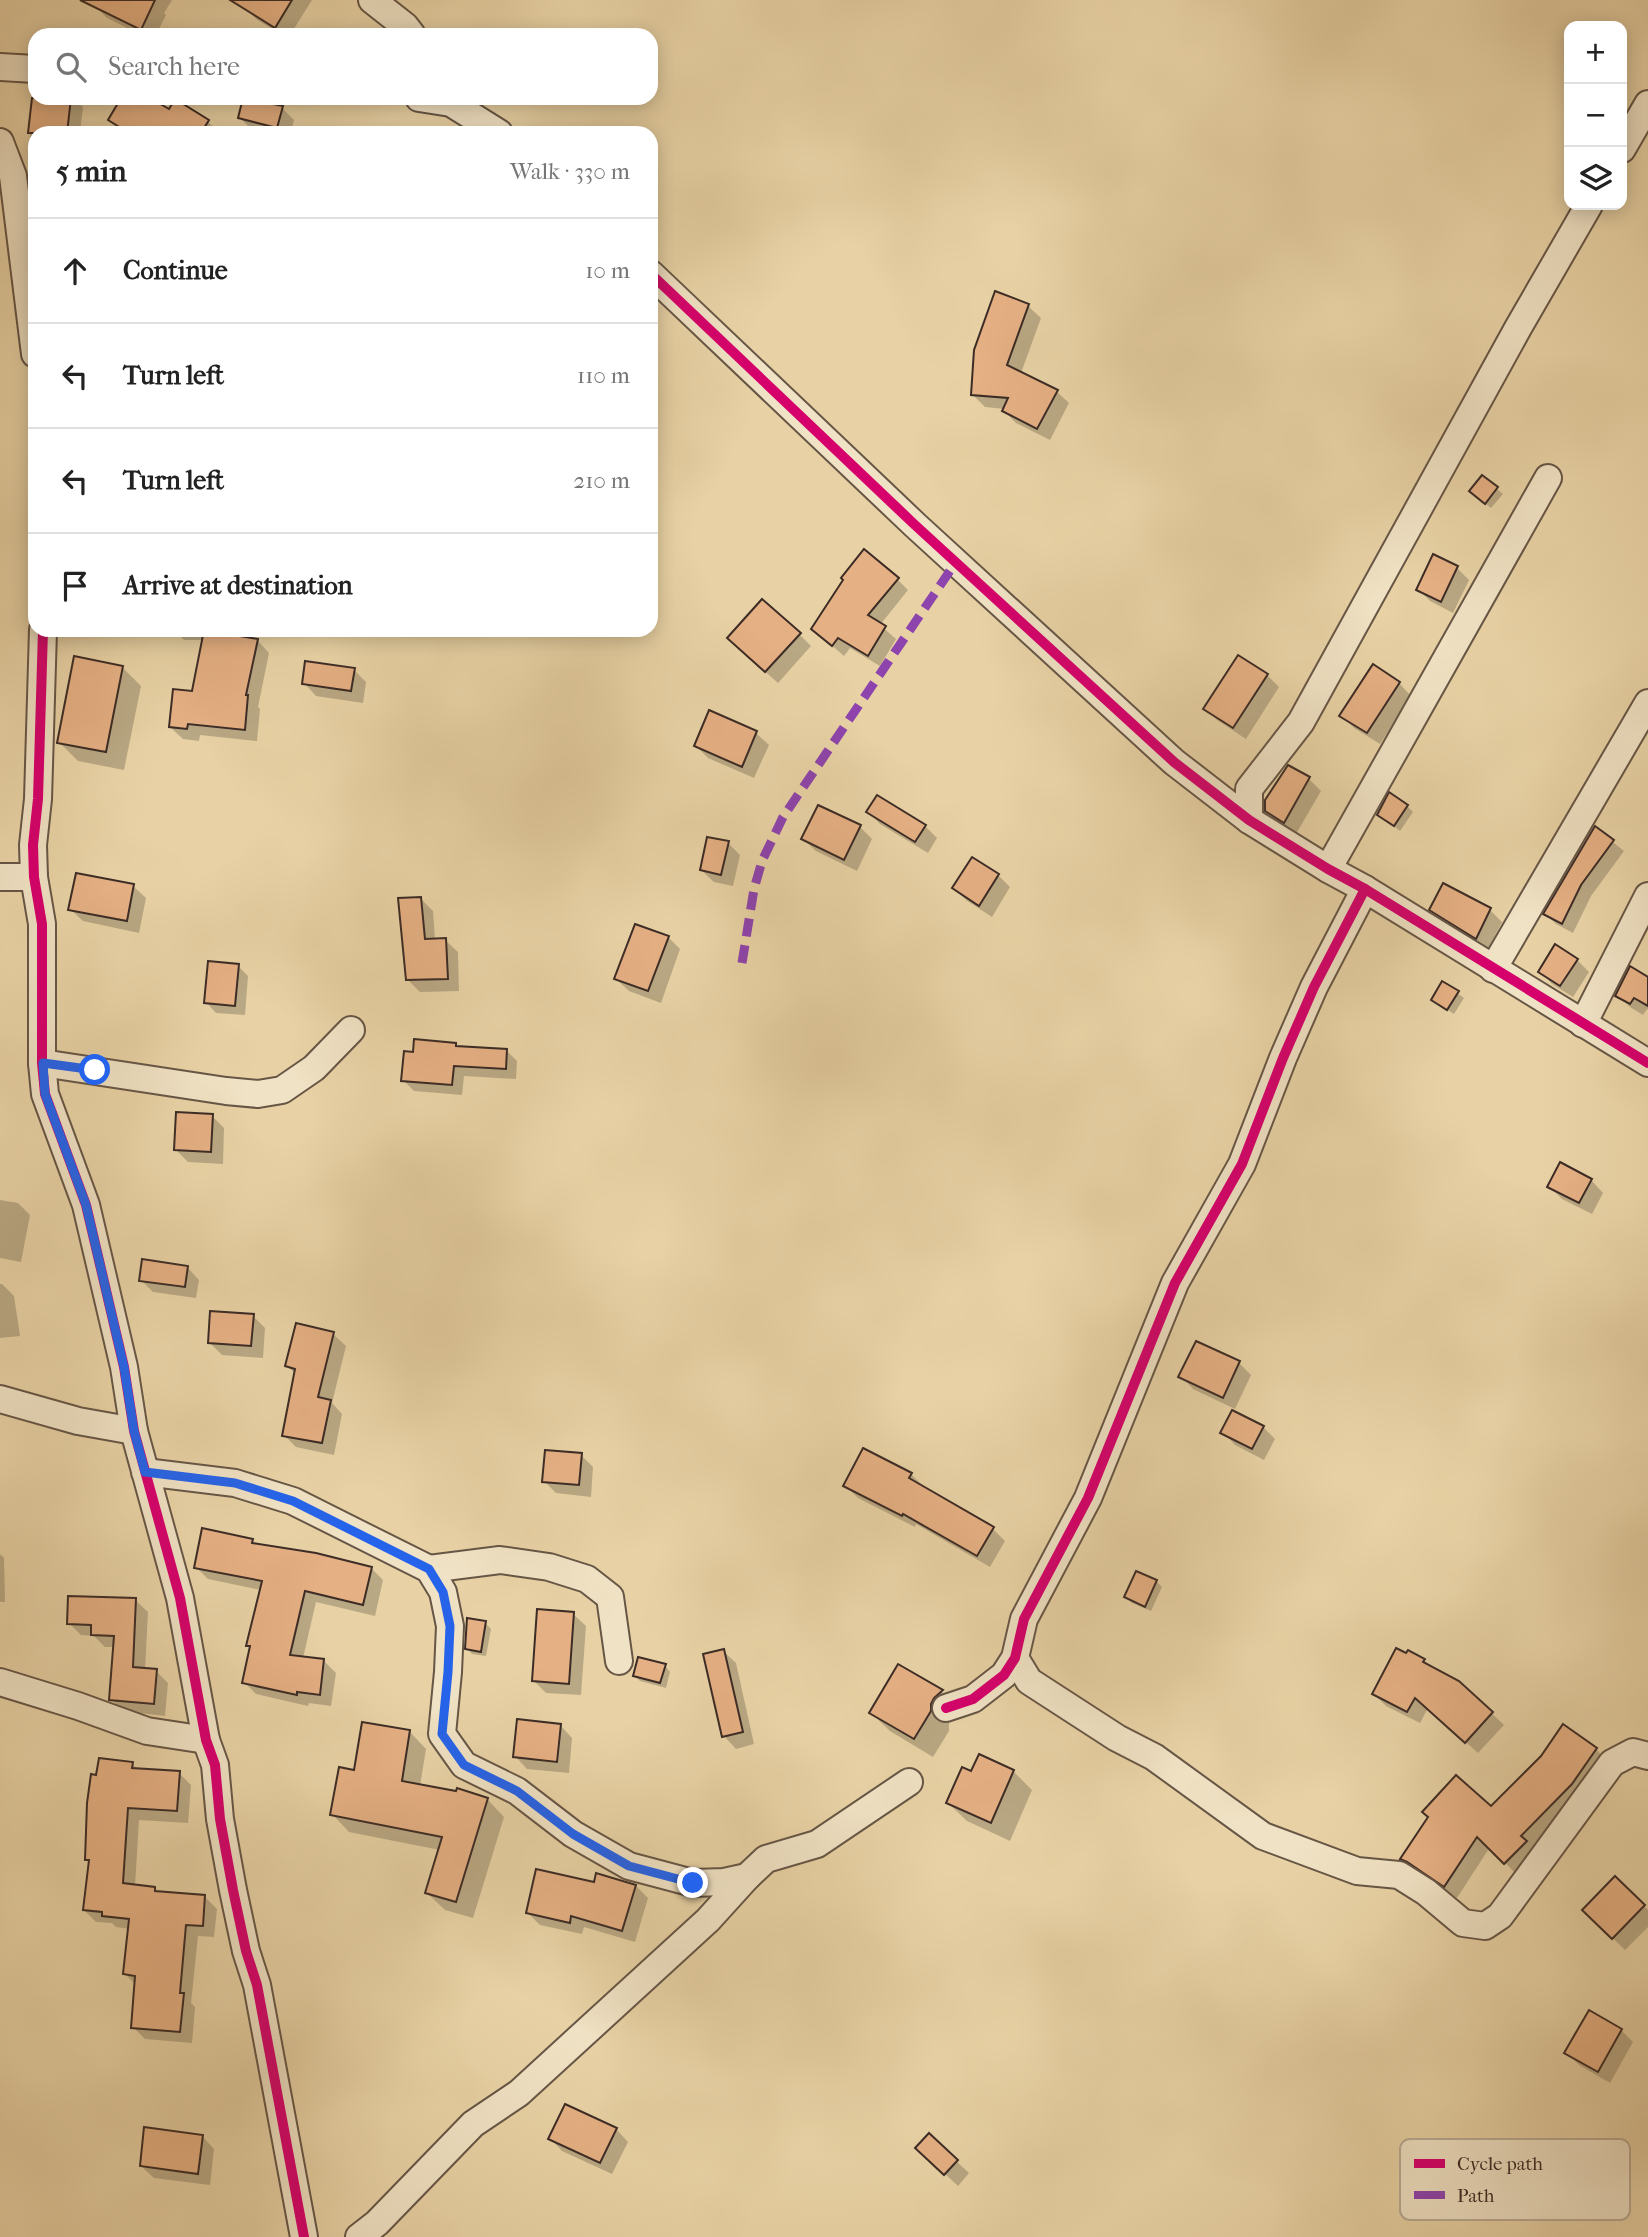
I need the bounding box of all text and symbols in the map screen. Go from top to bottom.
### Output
map controls [1564,21,1627,210]
button: + [1564,21,1627,84]
search box [28,28,658,105]
icon: search [52,48,90,86]
text: Search here [108,51,240,82]
button: − [1564,84,1627,147]
button: layers [1564,147,1627,210]
text: 5 min [56,154,127,189]
text: Walk · 330 m [510,158,630,185]
icon: ahead [56,252,94,290]
text: Continue [123,255,228,286]
text: 10 m [585,257,630,284]
icon: left [56,357,94,395]
text: Turn left [123,360,224,391]
text: 110 m [577,362,630,389]
icon: left [56,462,94,500]
text: Turn left [123,465,224,496]
text: 210 m [573,467,630,494]
icon: arrive [56,567,94,605]
text: Arrive at destination [123,570,353,601]
route start [79,1054,110,1085]
route end [677,1867,708,1898]
legend [1400,2139,1630,2220]
text: Cycle path [1457,2153,1543,2175]
text: Path [1457,2185,1495,2207]

